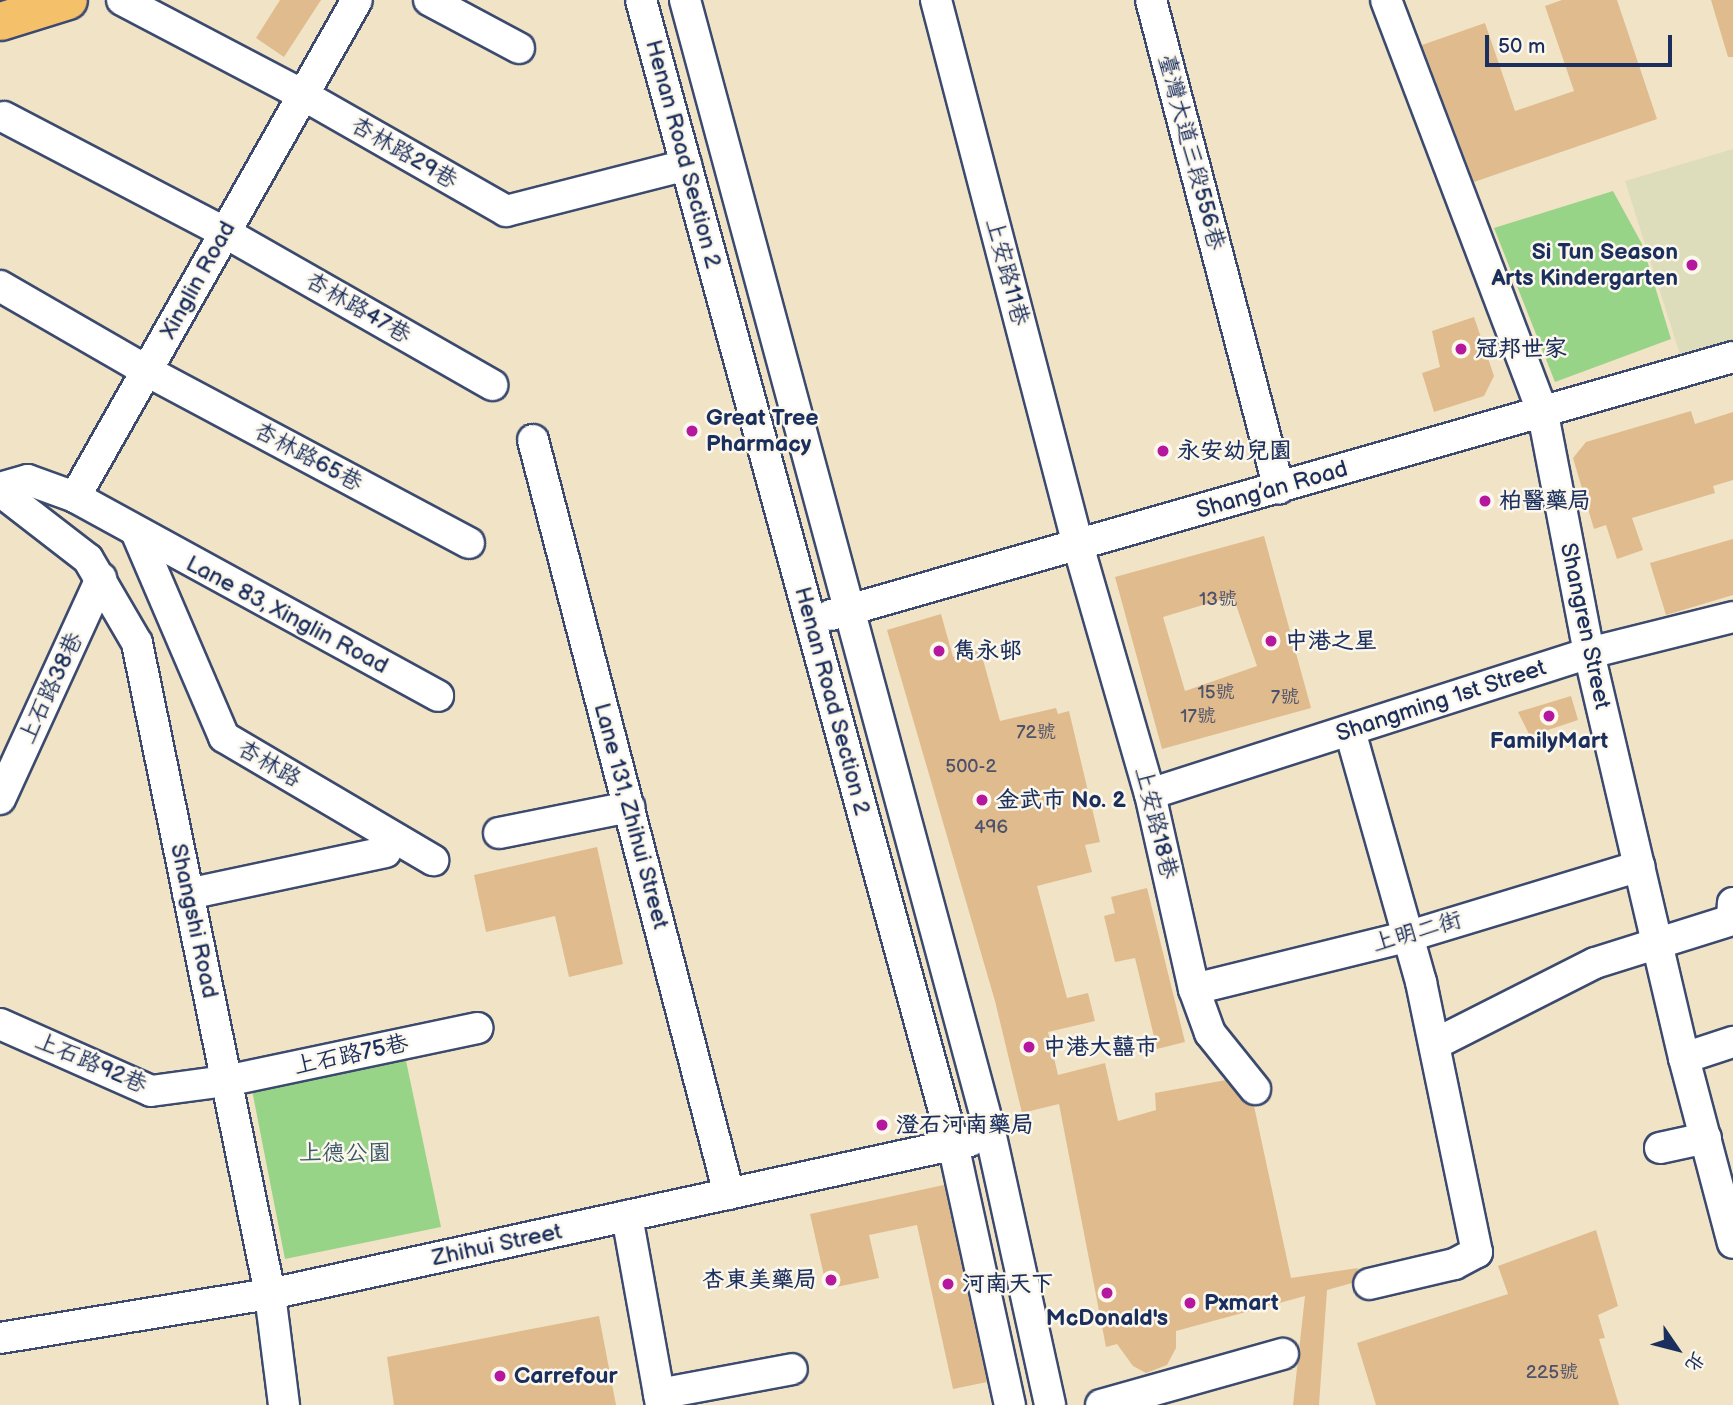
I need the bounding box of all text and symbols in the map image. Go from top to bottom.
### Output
scale bar [1488,21,1675,65]
text: 50 m [1498,34,1545,59]
street label: Henan Road Section 2 [639,37,727,271]
street label: 臺灣大道三段556巷 [1152,51,1230,253]
street label: 杏林路29巷 [346,111,462,195]
street label: 上安路11巷 [979,215,1035,329]
street label: Xinglin Road [154,216,242,344]
place label: Si Tun Season Arts Kindergarten [1491,238,1678,292]
marker: Si Tun Season Arts Kindergarten [1684,257,1700,273]
street label: 杏林路47巷 [300,267,416,349]
place label: 冠邦世家 [1475,335,1567,363]
marker: 冠邦世家 [1453,341,1469,357]
place label: Great Tree Pharmacy [706,404,818,458]
street label: 杏林路65巷 [249,417,367,497]
marker: Great Tree Pharmacy [684,423,700,439]
place label: 永安幼兒園 [1177,437,1292,465]
marker: 永安幼兒園 [1155,443,1171,459]
street label: Shang’an Road [1193,455,1351,525]
place label: 柏醫藥局 [1499,487,1591,515]
marker: 柏醫藥局 [1477,493,1493,509]
street label: Shangren Street [1554,540,1616,712]
street label: Lane 83, Xinglin Road [181,550,393,680]
street label: Henan Road Section 2 [788,584,876,818]
house number: 13號 [1199,589,1237,611]
place label: 中港之星 [1285,627,1377,655]
street label: 上石路38巷 [13,628,89,748]
marker: 中港之星 [1263,633,1279,649]
place label: 雋永邨 [953,637,1022,665]
marker: 雋永邨 [931,643,947,659]
street label: Shangming 1st Street [1332,654,1550,748]
house number: 15號 [1197,682,1235,704]
house number: 7號 [1271,687,1299,709]
street label: Lane 131, Zhihui Street [588,700,674,932]
house number: 17號 [1180,706,1216,728]
marker: FamilyMart [1541,708,1557,724]
house number: 72號 [1016,722,1056,744]
place label: FamilyMart [1490,727,1608,755]
street label: 杏林路 [232,735,306,793]
house number: 500-2 [945,756,997,778]
street label: 上安路18巷 [1129,764,1183,882]
place label: 金武市 No. 2 [996,786,1126,814]
marker: 金武市 No. 2 [974,792,990,808]
house number: 496 [974,817,1008,839]
street label: Shangshi Road [164,841,224,1001]
street label: 上明二街 [1369,906,1465,958]
street label: 上石路92巷 [31,1027,151,1099]
street label: 上石路75巷 [291,1029,411,1081]
place label: 中港大囍市 [1043,1033,1158,1061]
marker: 中港大囍市 [1021,1039,1037,1055]
place label: 澄石河南藥局 [896,1111,1034,1139]
marker: 澄石河南藥局 [874,1117,890,1133]
park label: 上德公園 [299,1139,391,1167]
street label: Zhihui Street [429,1218,565,1272]
place label: 杏東美藥局 [702,1266,817,1294]
place label: 河南天下 [962,1270,1054,1298]
marker: 杏東美藥局 [823,1272,839,1288]
marker: 河南天下 [940,1276,956,1292]
marker: McDonald's [1099,1285,1115,1301]
place label: Pxmart [1204,1289,1279,1317]
marker: Pxmart [1182,1295,1198,1311]
place label: McDonald's [1046,1304,1168,1332]
north arrow [1642,1314,1712,1384]
text: 北 [1680,1347,1709,1376]
place label: Carrefour [514,1362,618,1390]
house number: 225號 [1526,1362,1578,1384]
marker: Carrefour [492,1368,508,1384]

